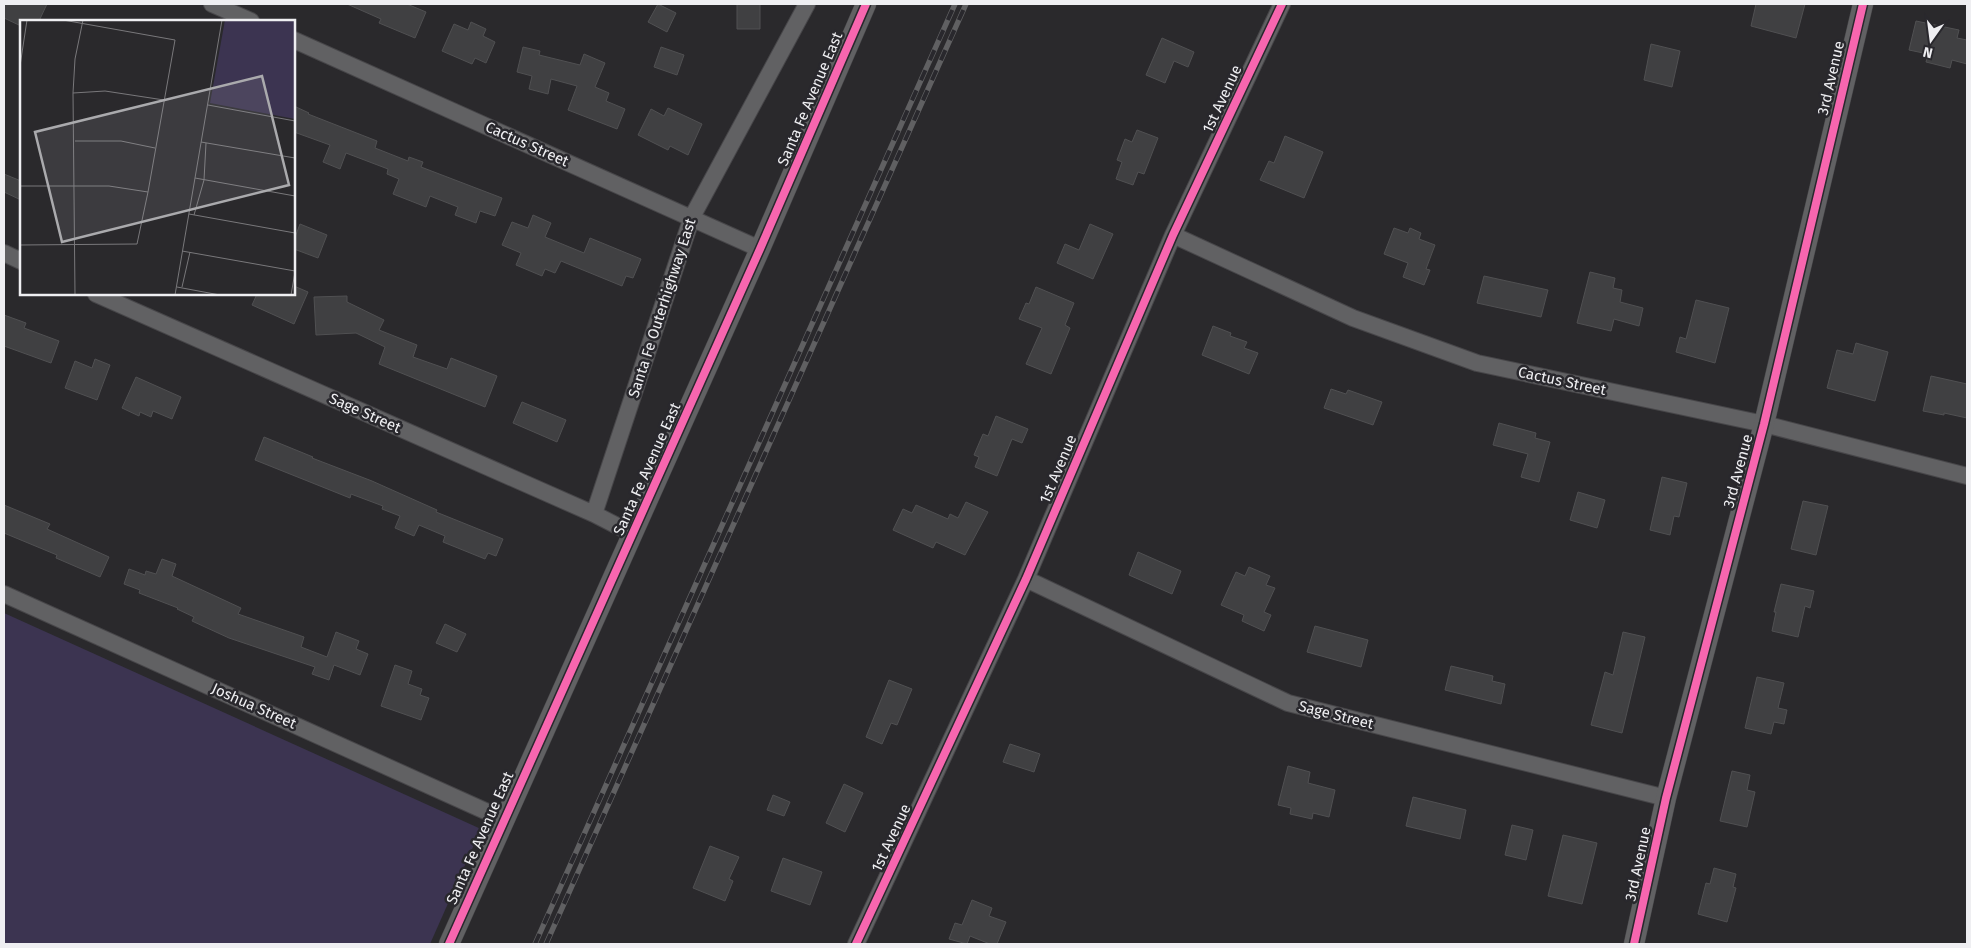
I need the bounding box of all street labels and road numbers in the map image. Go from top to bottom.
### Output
street label: Santa Fe Avenue East [774,29,847,169]
street label: 3rd Avenue [1814,39,1848,117]
street label: 1st Avenue [1198,62,1246,136]
street label: Cactus Street [483,118,572,171]
street label: Santa Fe Outerhighway East [624,215,700,400]
street label: Cactus Street [1516,363,1608,399]
street label: Sage Street [326,389,404,437]
street label: Santa Fe Avenue East [610,399,685,538]
street label: 1st Avenue [1036,432,1080,506]
street label: 3rd Avenue [1720,432,1756,510]
street label: Joshua Street [209,679,300,733]
street label: Sage Street [1297,697,1376,733]
street label: Santa Fe Avenue East [443,768,518,907]
street label: 1st Avenue [867,801,915,875]
street label: 3rd Avenue [1621,825,1655,903]

